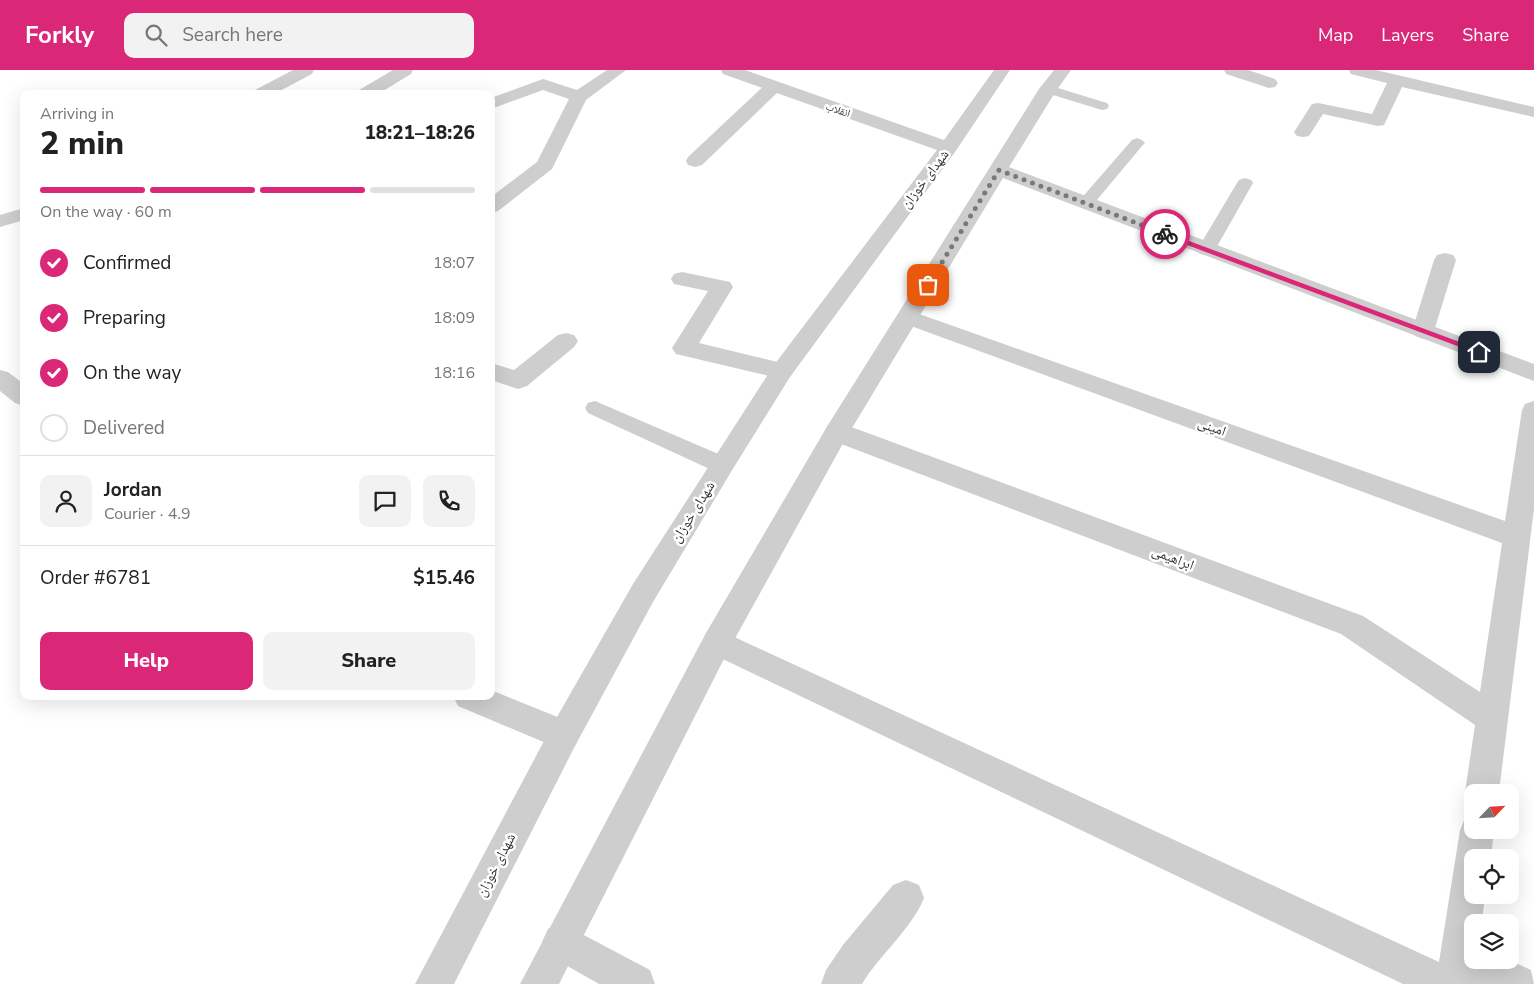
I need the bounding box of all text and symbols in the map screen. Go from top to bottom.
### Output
search box [124,13,474,58]
text: Forkly [25,19,94,51]
icon: search [142,21,170,49]
text: Search here [182,22,283,48]
text: Map [1318,23,1353,47]
text: Layers [1381,23,1434,47]
text: Share [1462,23,1509,47]
street label: انقلاب [824,99,852,121]
text: Arriving in [40,103,114,125]
text: 18:21–18:26 [364,120,475,146]
text: 2 min [40,122,124,165]
street label: شهدای خوزان [897,146,953,212]
text: On the way · 60 m [40,201,172,223]
courier [1140,209,1190,259]
icon: bike [1151,220,1179,248]
icon: check [40,249,68,277]
text: Confirmed [83,250,171,276]
text: 18:07 [433,252,475,274]
pin [907,264,949,306]
icon: bag [914,271,942,299]
icon: check [40,304,68,332]
text: Preparing [83,305,166,331]
text: 18:09 [433,307,475,329]
pin [1458,331,1500,373]
icon: home [1465,338,1493,366]
icon: check [40,359,68,387]
text: On the way [83,360,181,386]
text: 18:16 [433,362,475,384]
street label: امینی [1195,413,1229,441]
text: Delivered [83,415,165,441]
button: person [40,475,92,527]
button: chat [359,475,411,527]
button: phone [423,475,475,527]
text: Jordan [104,477,162,503]
street label: شهدای خوزان [667,478,719,546]
text: Courier · 4.9 [104,503,190,525]
street label: ابراهیمی [1149,541,1197,575]
text: Order #6781 [40,565,151,591]
text: $15.46 [413,565,475,591]
button: Help [40,632,253,690]
button: Share [263,632,475,690]
north arrow [1464,784,1519,839]
map controls [1464,784,1519,969]
street label: شهدای خوزان [472,830,520,900]
button: locate [1464,849,1519,904]
button: layers [1464,914,1519,969]

